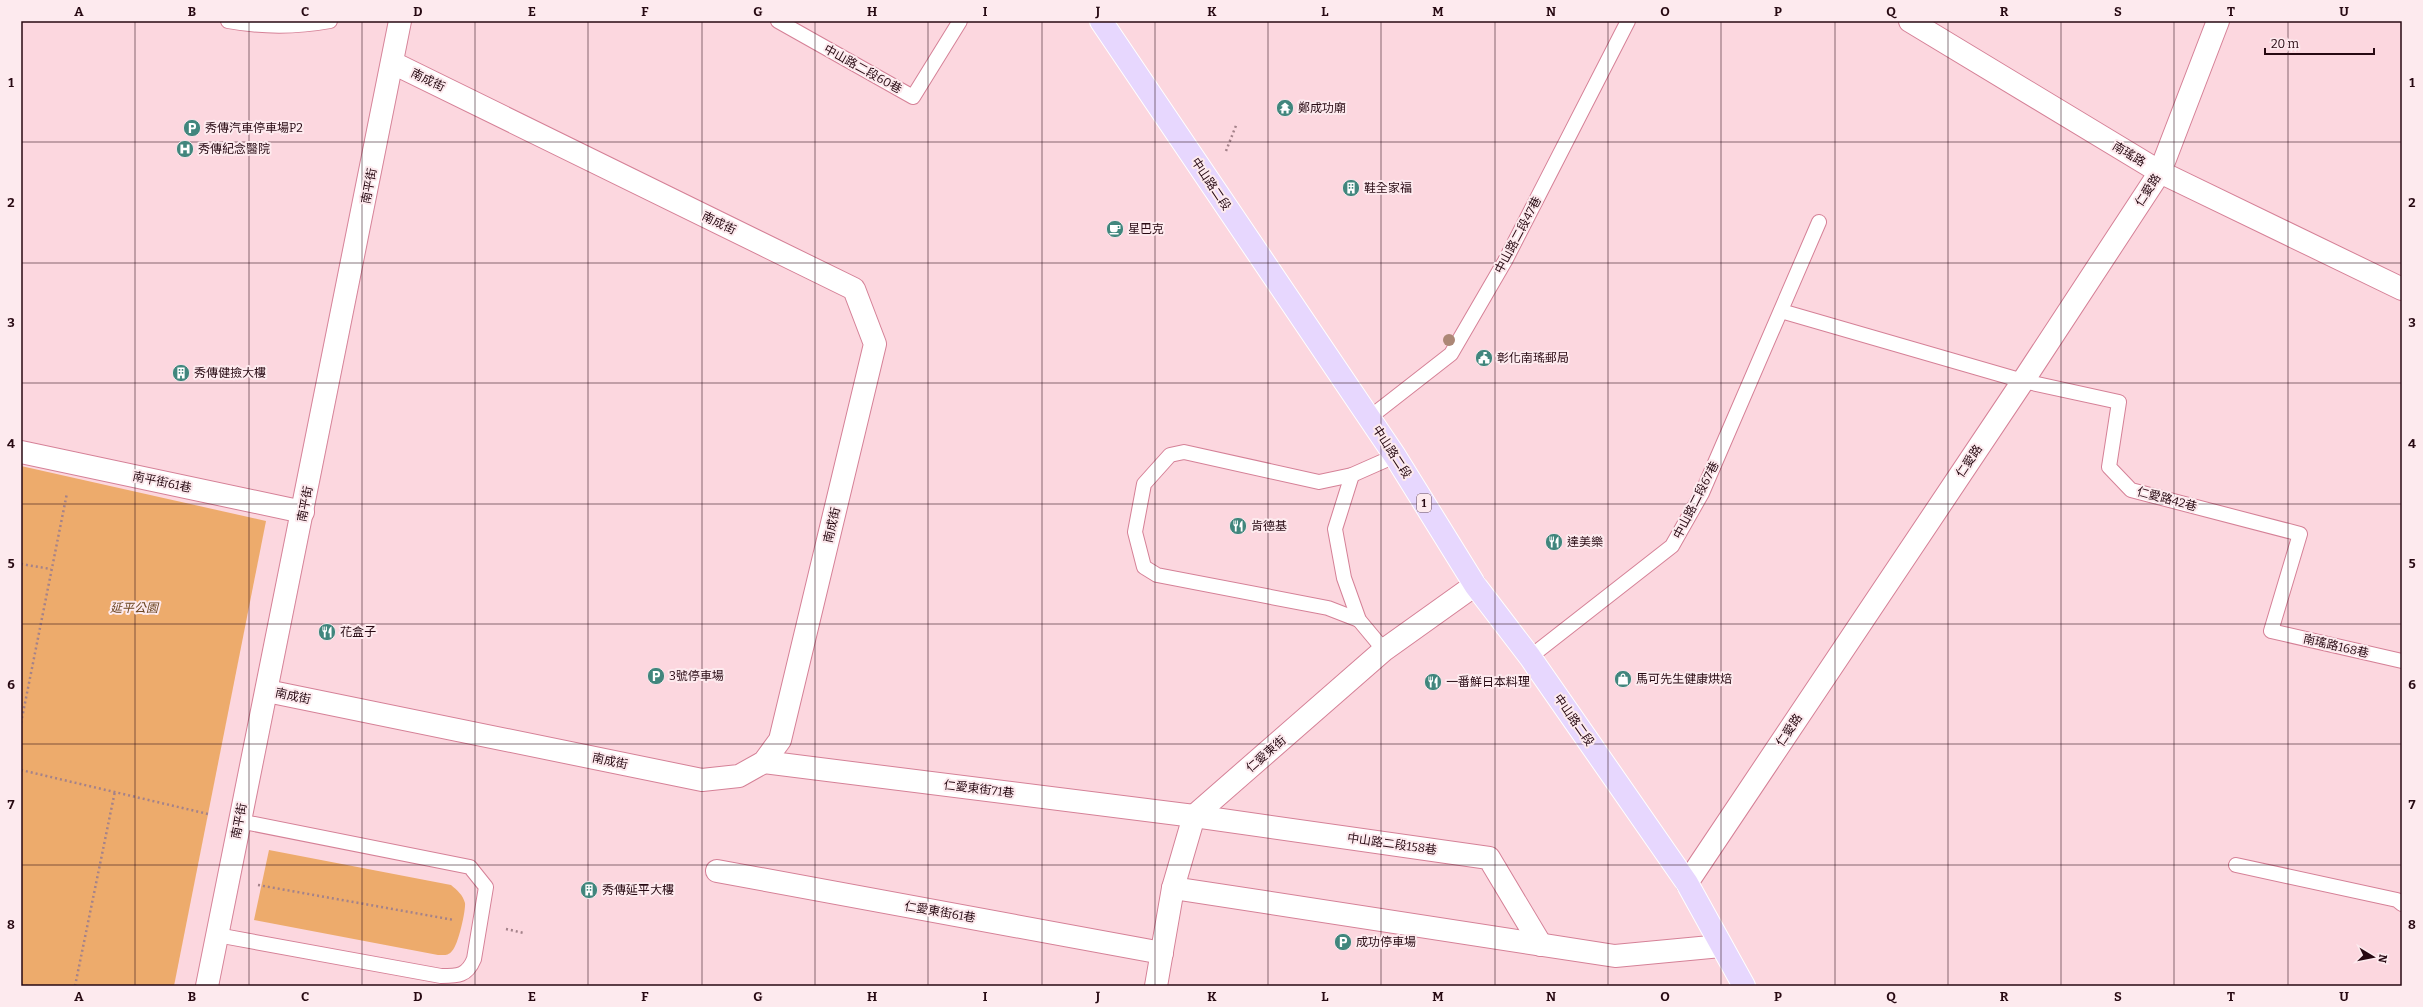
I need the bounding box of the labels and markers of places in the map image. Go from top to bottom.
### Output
temple icon: 鄭成功廟 [1275,98,1295,118]
place label: 鄭成功廟 [1298,101,1346,115]
parking icon: 秀傳汽車停車場P2 [182,118,202,138]
place label: 秀傳汽車停車場P2 [205,121,303,135]
hospital icon: 秀傳紀念醫院 [175,139,195,159]
place label: 秀傳紀念醫院 [198,142,270,156]
building icon: 鞋全家福 [1341,178,1361,198]
place label: 鞋全家福 [1364,181,1412,195]
cafe icon: 星巴克 [1105,219,1125,239]
place label: 星巴克 [1128,222,1164,236]
public building icon: 彰化南瑤郵局 [1474,348,1494,368]
place label: 彰化南瑤郵局 [1497,351,1569,365]
building icon: 秀傳健撿大樓 [171,363,191,383]
place label: 秀傳健撿大樓 [194,366,266,380]
restaurant icon: 肯德基 [1228,516,1248,536]
place label: 肯德基 [1251,519,1287,533]
restaurant icon: 達美樂 [1544,532,1564,552]
place label: 達美樂 [1567,535,1603,549]
restaurant icon: 花盒子 [317,622,337,642]
place label: 花盒子 [340,625,376,639]
parking icon: 3號停車場 [646,666,666,686]
place label: 3號停車場 [669,669,724,683]
shop icon: 馬可先生健康烘焙 [1613,669,1633,689]
restaurant icon: 一番鮮日本料理 [1423,672,1443,692]
place label: 馬可先生健康烘焙 [1636,672,1732,686]
place label: 一番鮮日本料理 [1446,675,1530,689]
building icon: 秀傳延平大樓 [579,880,599,900]
place label: 秀傳延平大樓 [602,883,674,897]
parking icon: 成功停車場 [1333,932,1353,952]
place label: 成功停車場 [1356,935,1416,949]

